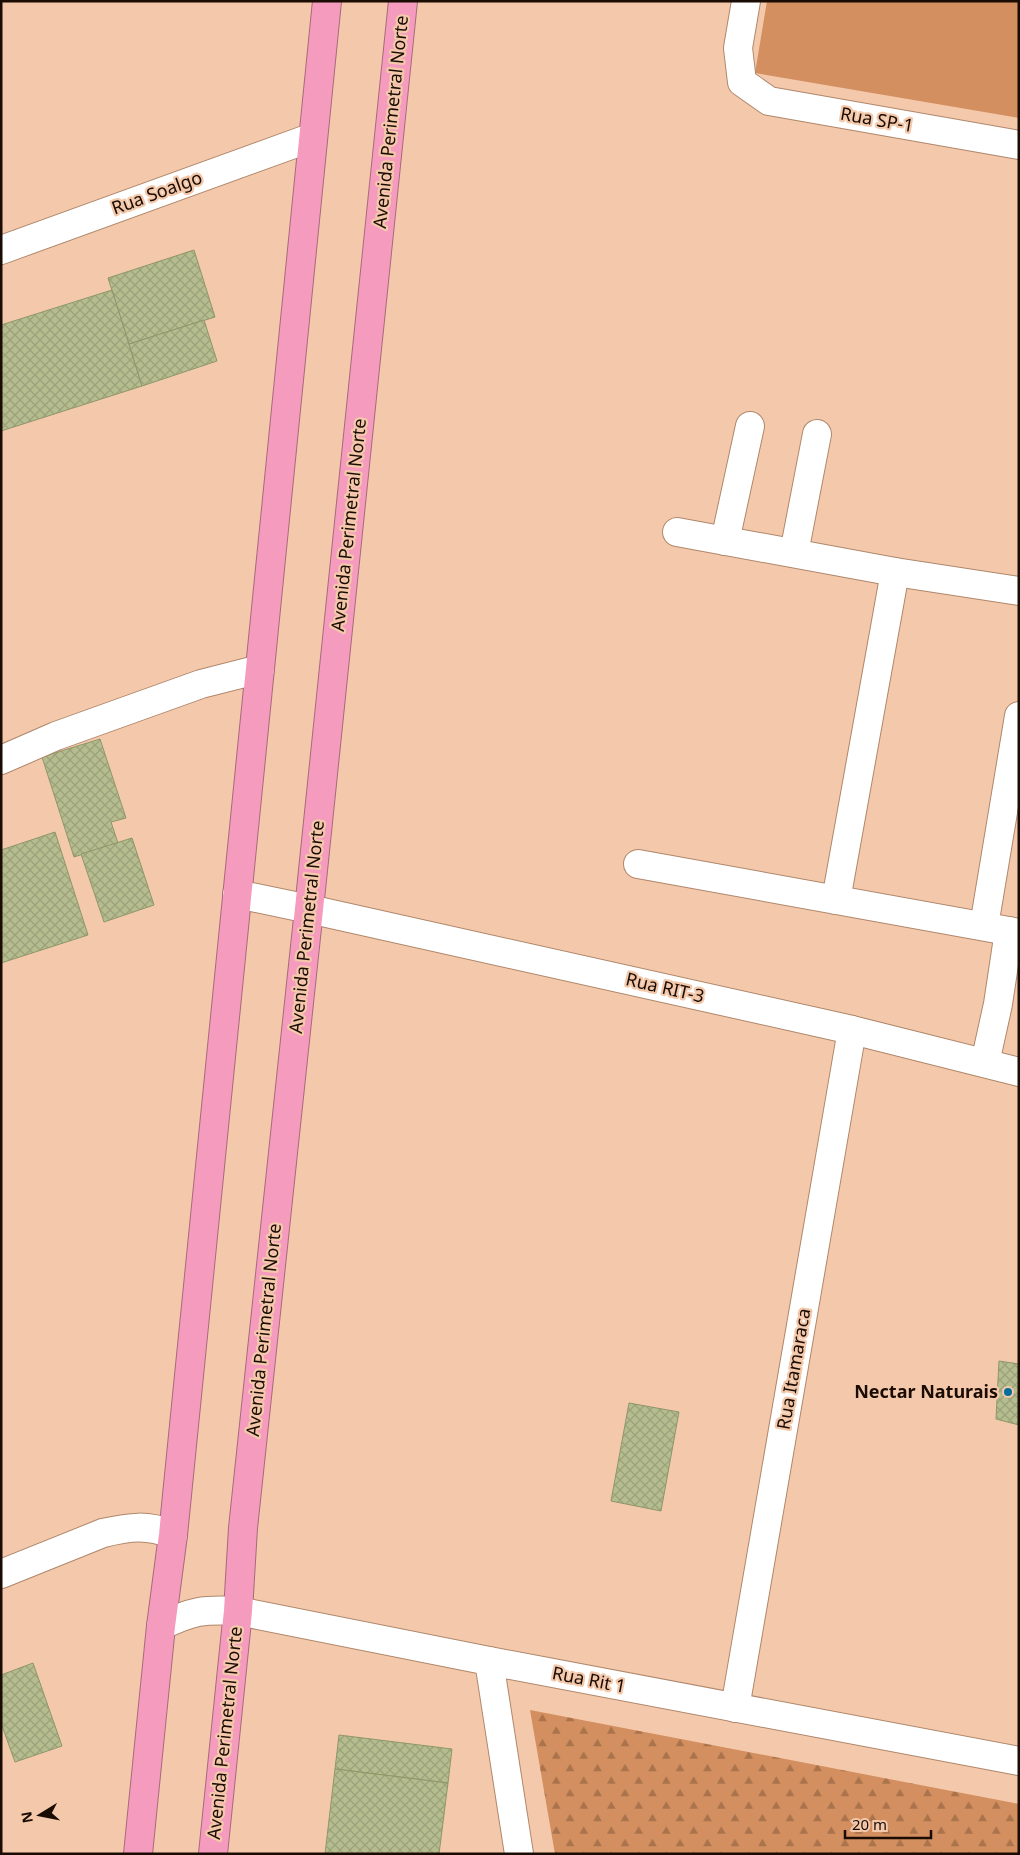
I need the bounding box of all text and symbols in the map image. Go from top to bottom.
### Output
street label: Avenida Perimetral Norte [367,14,413,230]
street label: Rua SP-1 [839,101,916,137]
street label: Rua Soalgo [108,165,205,220]
street label: Avenida Perimetral Norte [325,417,371,633]
street label: Avenida Perimetral Norte [283,819,329,1035]
street label: Rua RIT-3 [624,966,707,1008]
street label: Avenida Perimetral Norte [240,1222,286,1438]
street label: Rua Itamaraca [771,1306,815,1431]
place label: Nectar Naturais [854,1379,998,1403]
marker: Nectar Naturais [1002,1386,1014,1398]
street label: Avenida Perimetral Norte [201,1625,247,1841]
street label: Rua Rit 1 [550,1660,628,1698]
north arrow [15,1790,65,1840]
scale bar [845,1808,931,1840]
text: N [16,1810,37,1825]
text: 20 m [852,1814,887,1834]

